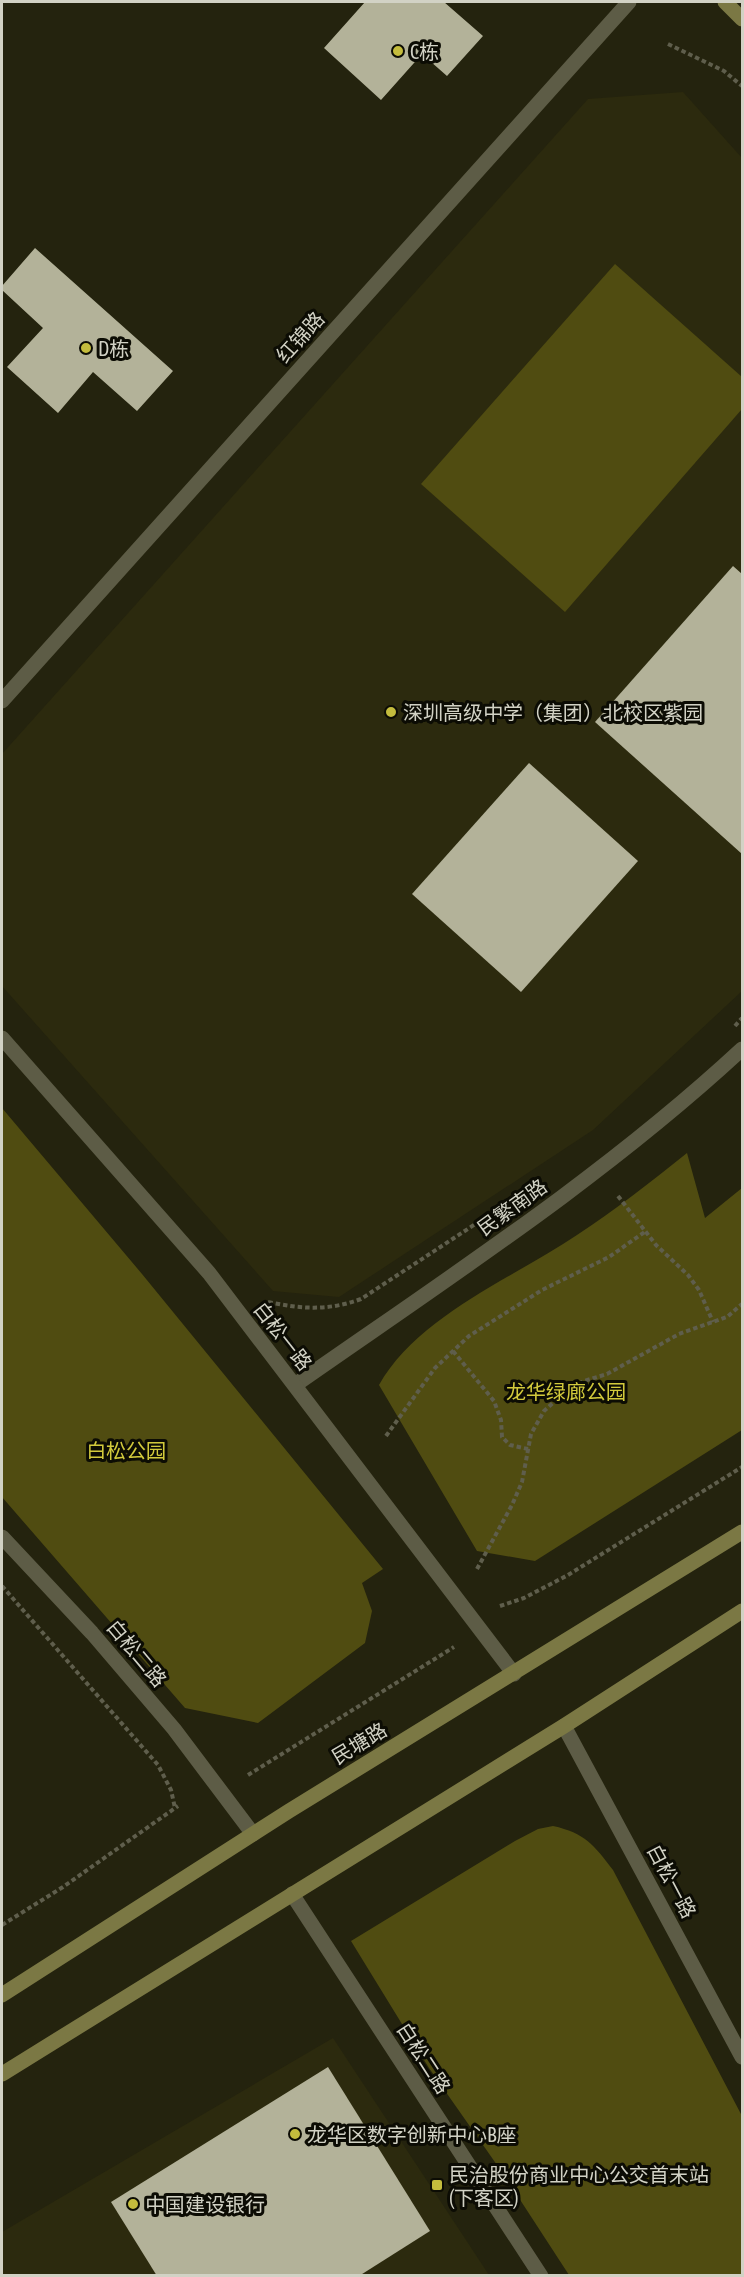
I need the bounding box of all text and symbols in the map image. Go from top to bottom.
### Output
place label: C栋 [410,40,439,63]
marker: C栋 [391,44,405,58]
street label: 红锦路 [271,307,329,367]
place label: D栋 [98,337,129,360]
marker: D栋 [79,341,93,355]
place label: 深圳高级中学（集团）北校区紫园 [403,701,703,724]
marker: 深圳高级中学（集团）北校区紫园 [384,705,398,719]
street label: 民繁南路 [473,1174,551,1240]
street label: 白松一路 [249,1297,317,1375]
park label: 龙华绿廊公园 [506,1380,626,1403]
park label: 白松公园 [86,1439,166,1462]
street label: 白松二路 [102,1615,172,1691]
street label: 民塘路 [327,1718,391,1768]
street label: 白松一路 [643,1840,701,1922]
street label: 白松二路 [393,2018,455,2098]
place label: 龙华区数字创新中心B座 [307,2123,516,2146]
marker: 龙华区数字创新中心B座 [288,2127,302,2141]
place label: 民治股份商业中心公交首末站 (下客区) [449,2163,709,2209]
marker: 民治股份商业中心公交首末站 (下客区) [430,2178,444,2192]
place label: 中国建设银行 [145,2193,265,2216]
marker: 中国建设银行 [126,2197,140,2211]

